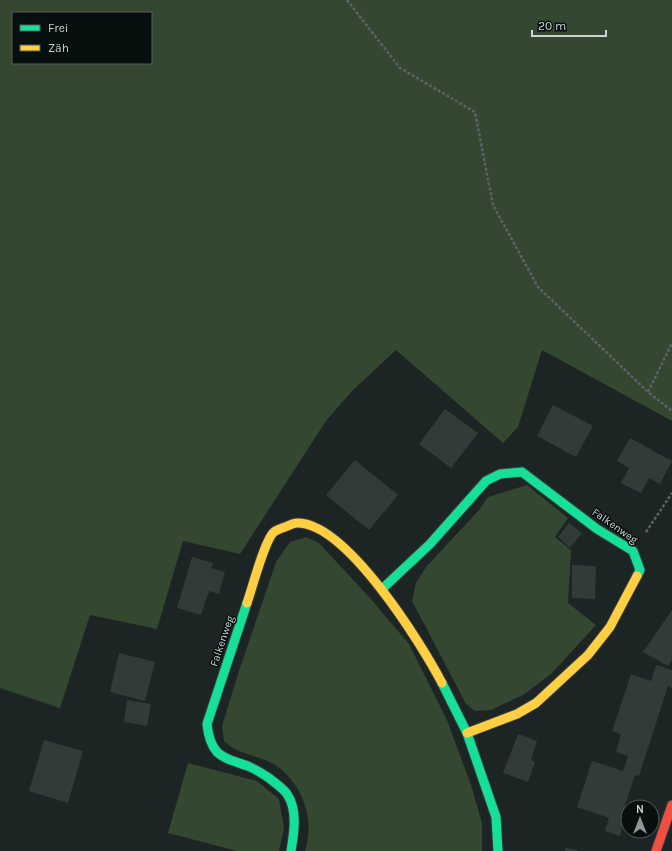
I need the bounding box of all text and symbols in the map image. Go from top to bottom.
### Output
legend [12,12,152,64]
scale bar [532,12,606,38]
text: 20 m [538,19,566,33]
text: Frei [48,21,68,35]
text: Zäh [48,41,69,55]
street label: Falkenweg [590,505,641,547]
street label: Falkenweg [207,613,237,668]
north arrow [620,799,660,839]
text: N [636,803,644,816]

